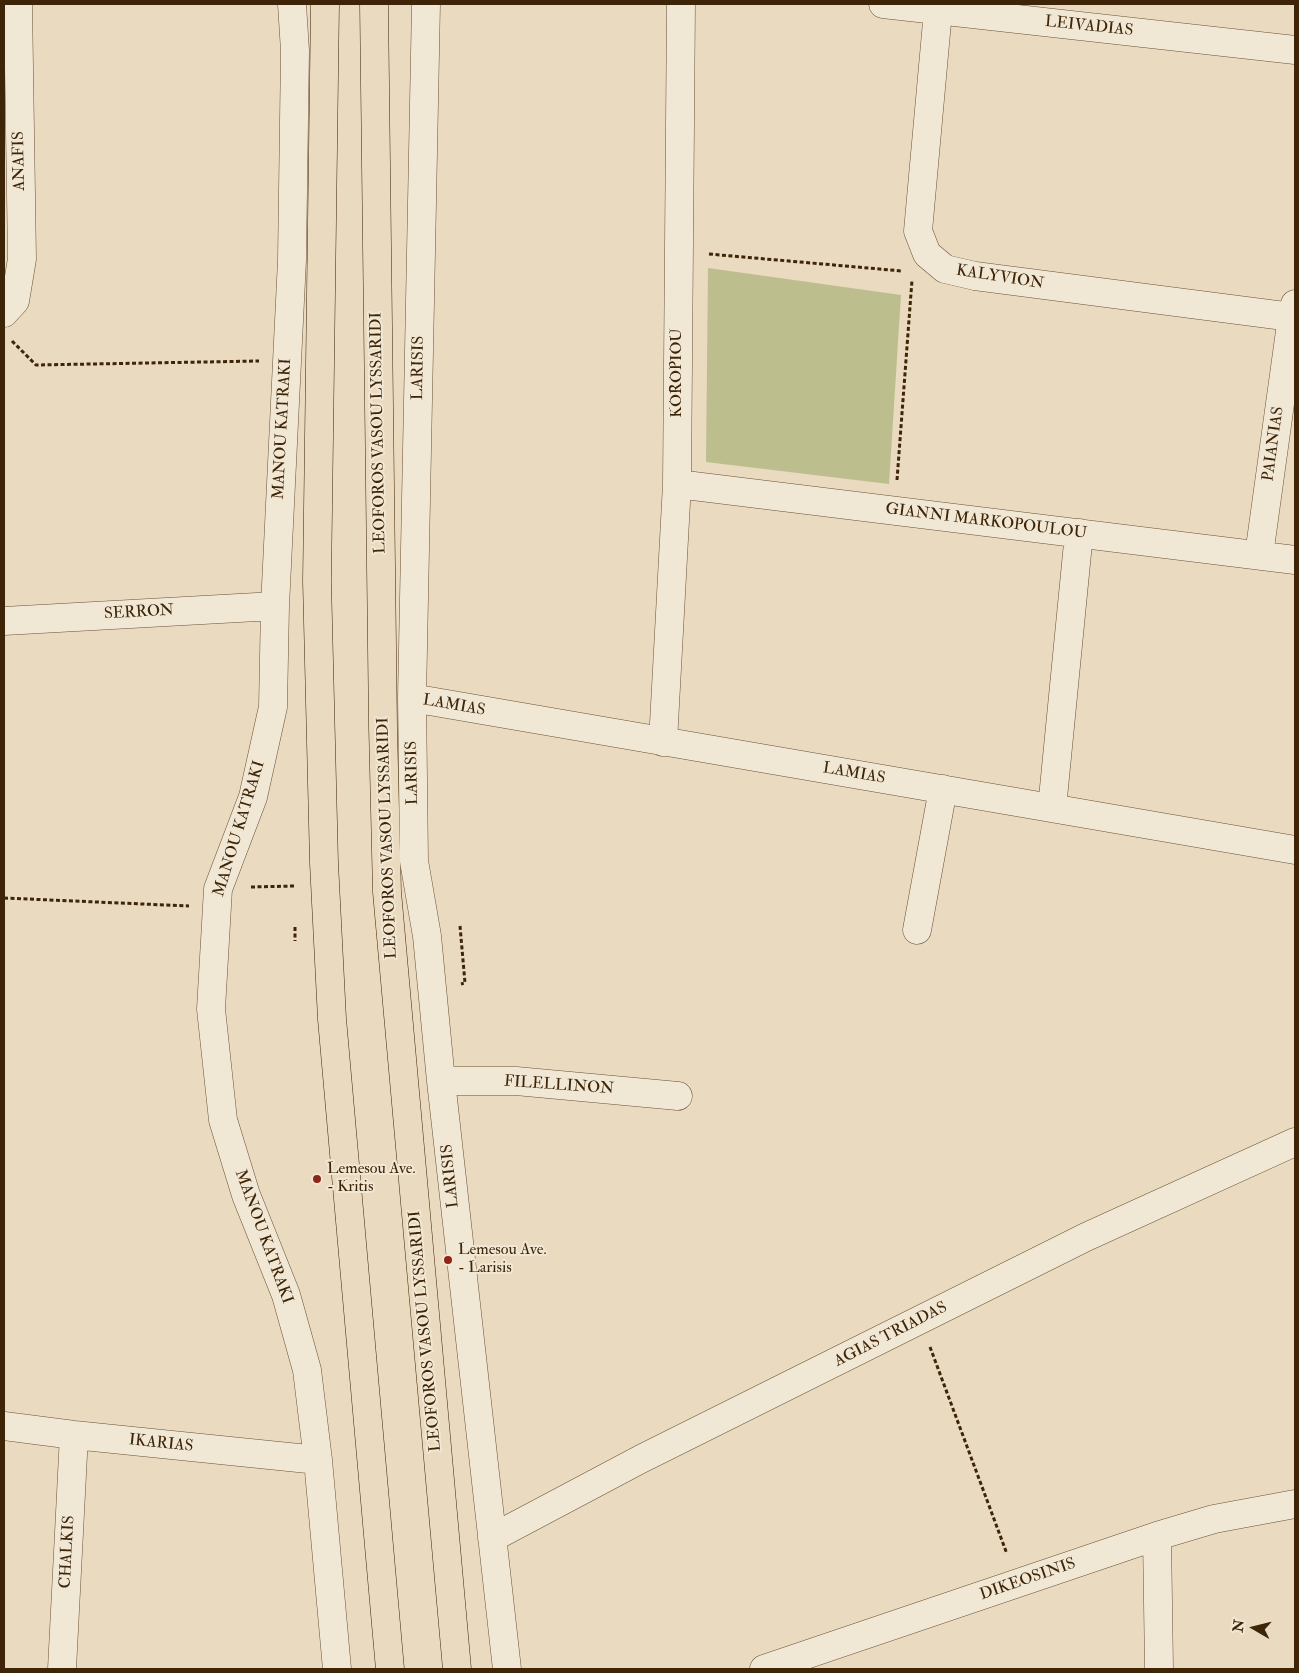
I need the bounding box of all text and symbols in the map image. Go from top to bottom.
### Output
street label: LEIVADIAS [1044,13,1134,41]
street label: ANAFIS [10,131,30,191]
street label: KALYVION [955,262,1045,294]
street label: LEOFOROS VASOU LYSSARIDI [367,312,391,554]
street label: KOROPIOU [668,328,688,418]
street label: LARISIS [409,336,429,400]
street label: MANOU KATRAKI [270,358,296,500]
street label: PAIANIAS [1259,405,1289,483]
street label: GIANNI MARKOPOULOU [884,500,1088,544]
street label: SERRON [103,602,175,624]
street label: LAMIAS [421,691,487,721]
street label: LEOFOROS VASOU LYSSARIDI [374,717,402,959]
street label: LARISIS [403,741,423,805]
street label: MANOU KATRAKI [210,759,270,899]
street label: LAMIAS [821,759,887,789]
street label: FILELLINON [503,1073,615,1099]
street label: LARISIS [438,1143,464,1209]
place label: Lemesou Ave. - Kritis [327,1160,415,1198]
street label: MANOU KATRAKI [230,1167,296,1307]
marker: Lemesou Ave. - Kritis [311,1173,323,1185]
street label: LEOFOROS VASOU LYSSARIDI [406,1210,446,1452]
place label: Lemesou Ave. - Larisis [458,1241,546,1279]
marker: Lemesou Ave. - Larisis [442,1254,454,1266]
street label: AGIAS TRIADAS [831,1298,951,1372]
street label: IKARIAS [128,1431,194,1457]
street label: CHALKIS [56,1515,80,1589]
street label: DIKEOSINIS [978,1555,1078,1605]
north arrow [1229,1603,1279,1653]
text: N [1229,1618,1248,1633]

